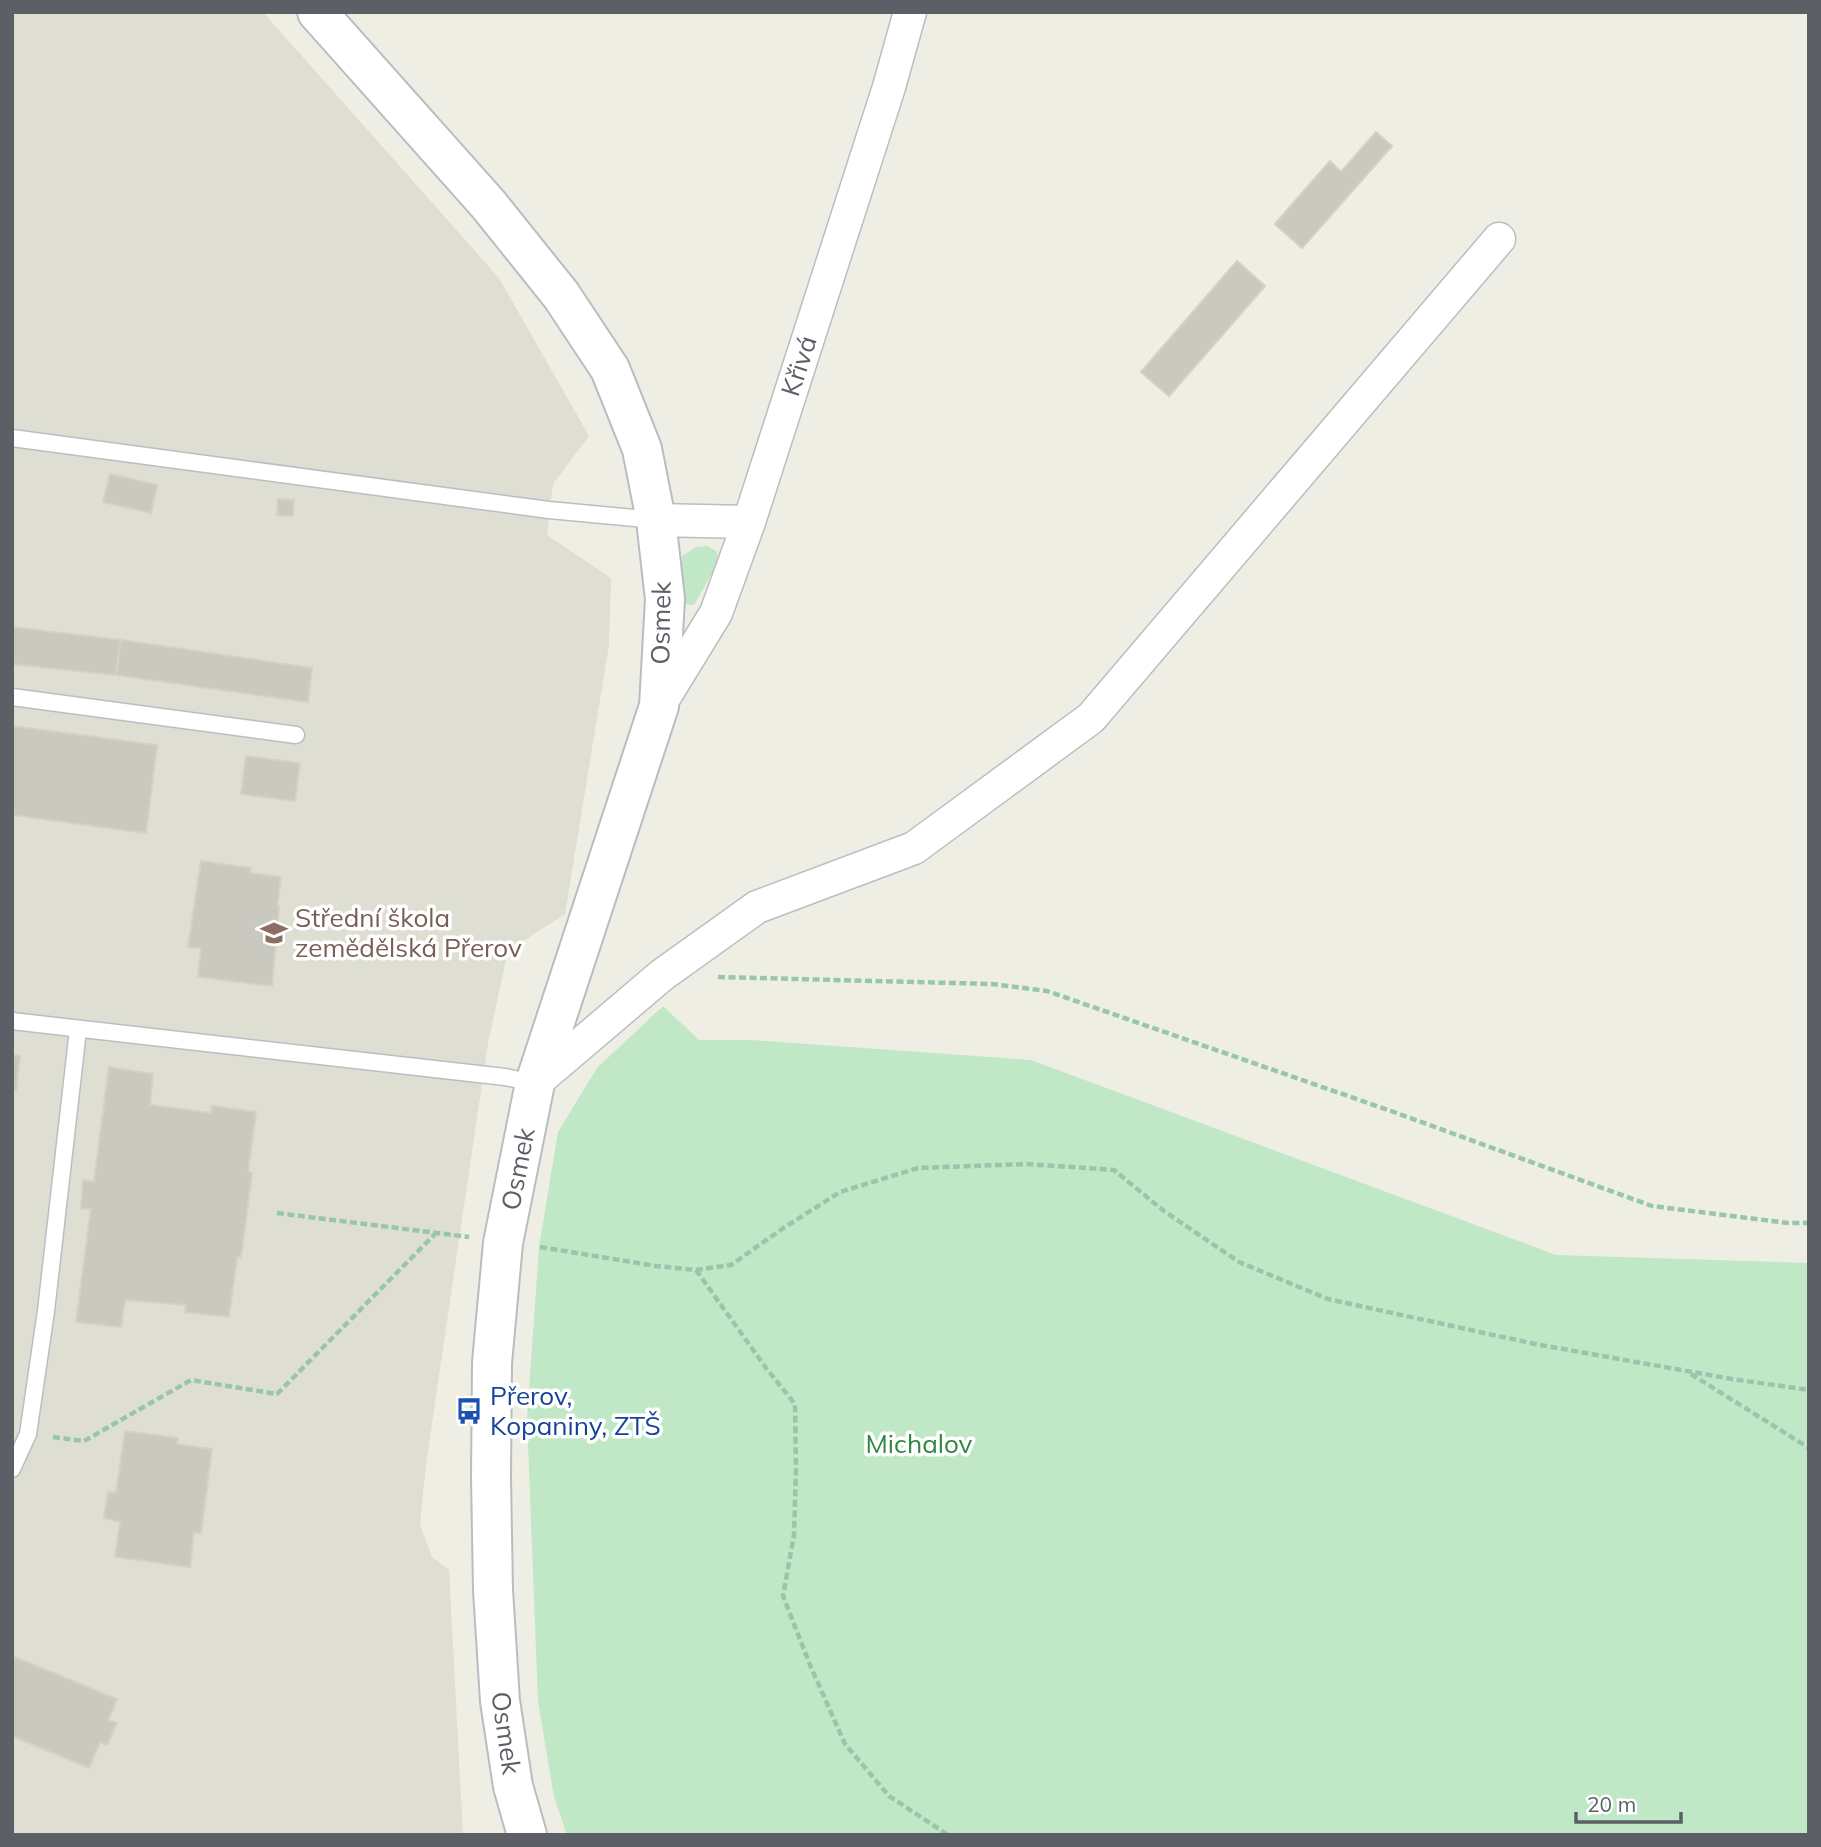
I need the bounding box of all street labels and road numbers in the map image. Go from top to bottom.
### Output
street label: Křivá [773,331,824,400]
street label: Osmek [643,580,678,665]
street label: Osmek [493,1124,542,1213]
street label: Osmek [484,1689,529,1777]

